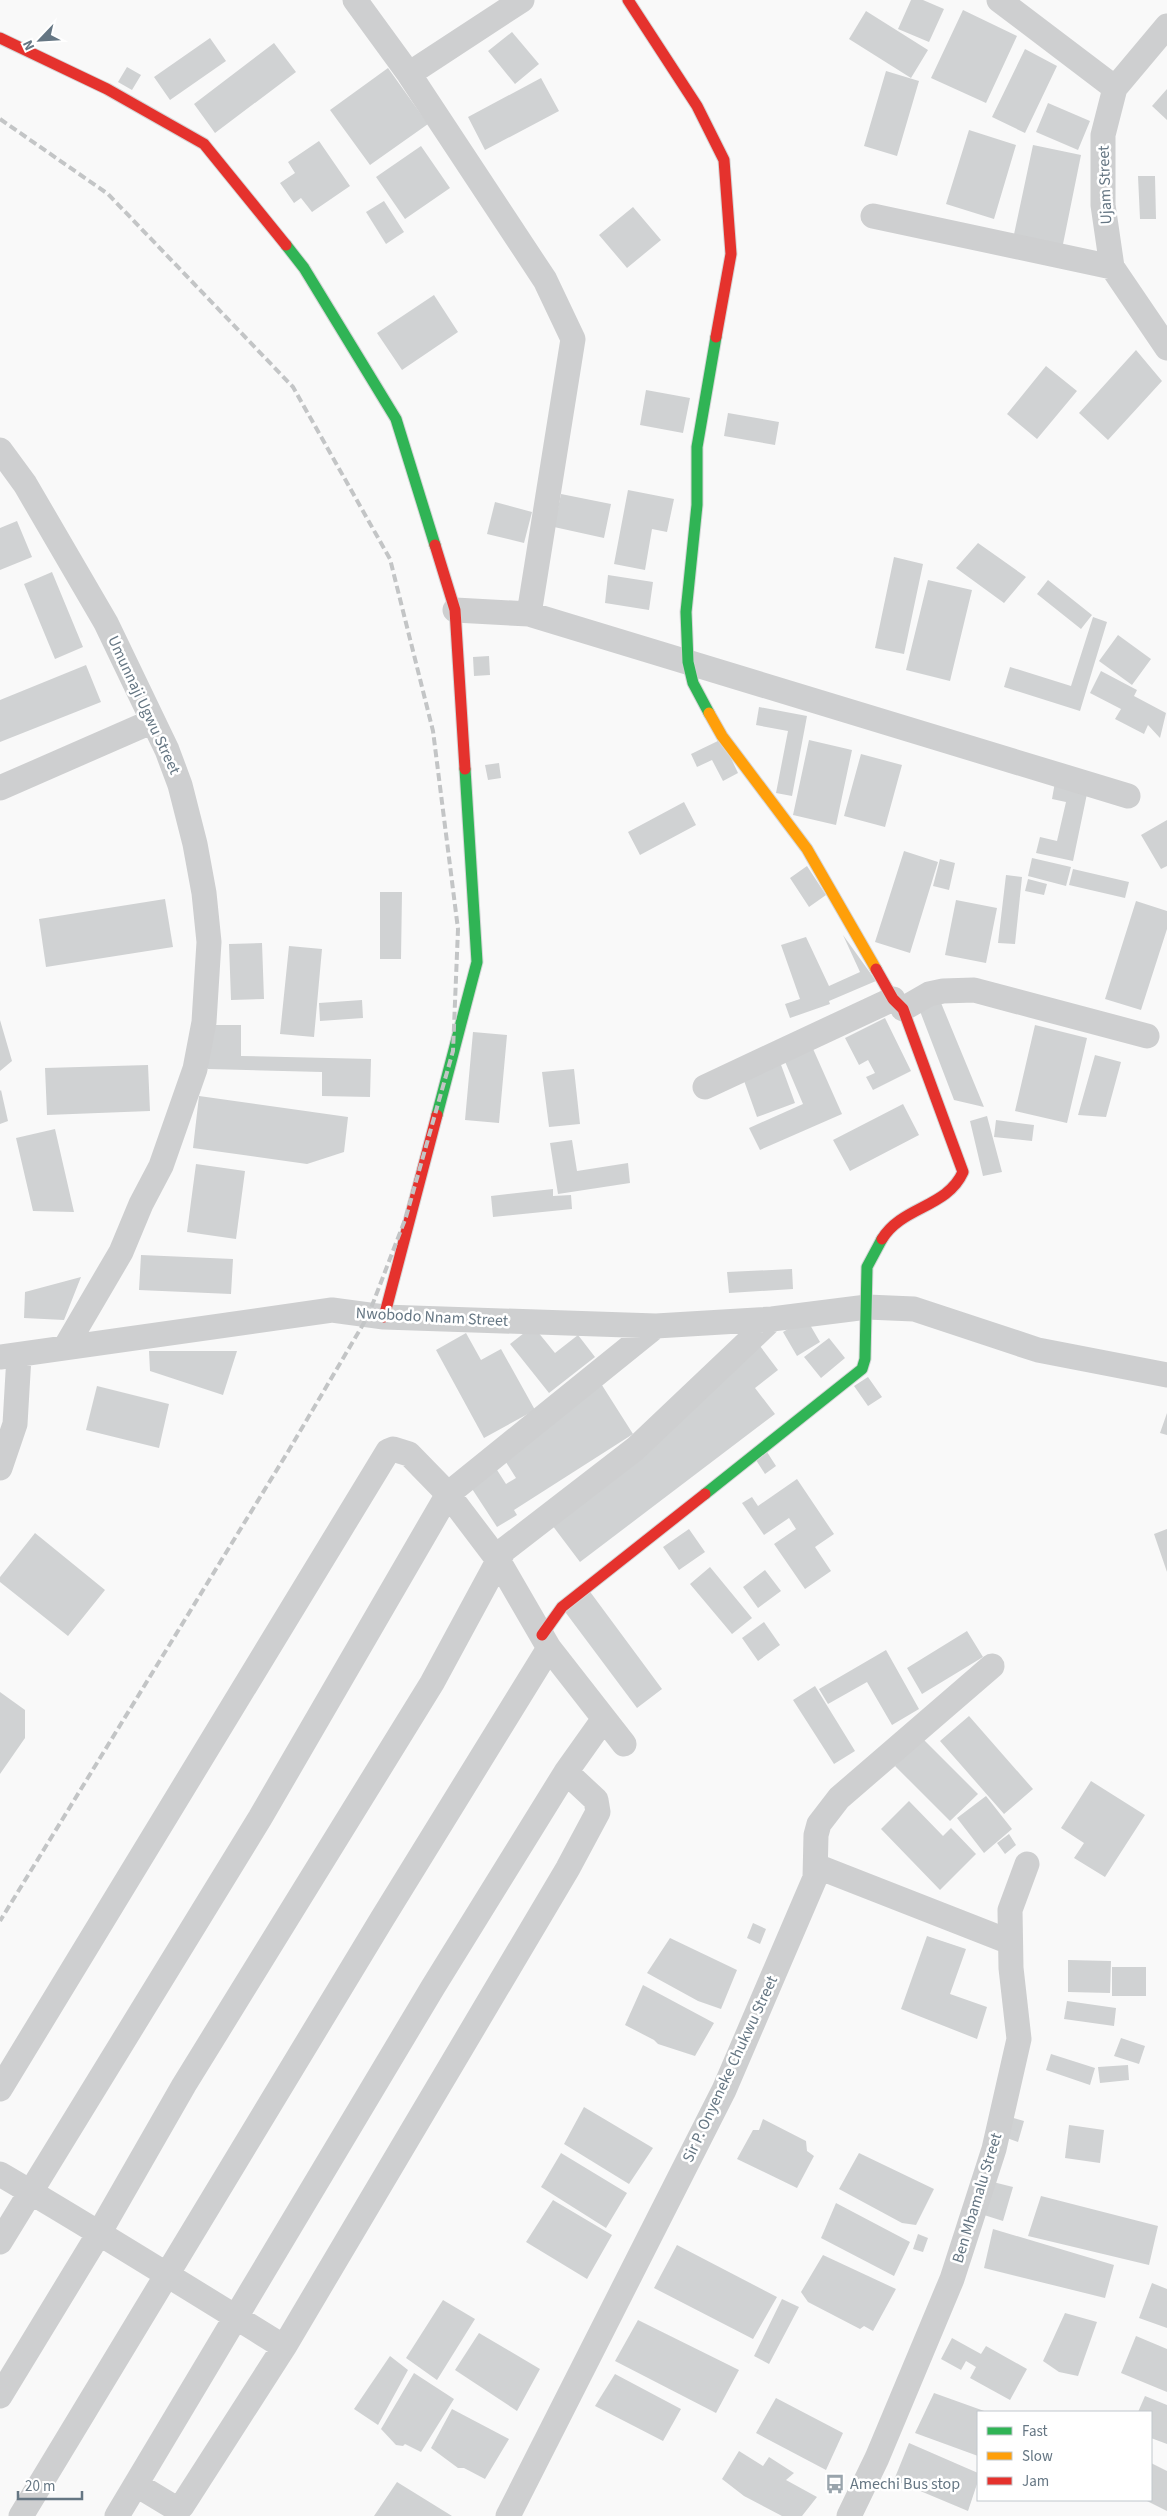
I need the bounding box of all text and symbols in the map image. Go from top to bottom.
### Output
north arrow [15,15,65,65]
text: N [18,37,40,54]
street label: Ujam Street [1093,145,1117,225]
street label: Umunnaji Ugwu Street [102,632,186,778]
street label: Nwobodo Nnam Street [355,1302,509,1332]
street label: Sir P. Onyeneke Chukwu Street [677,1971,783,2166]
street label: Ben Mbamalu Street [947,2130,1007,2266]
legend [977,2411,1152,2501]
text: Fast [1022,2421,1048,2442]
text: Slow [1022,2446,1053,2467]
scale bar [18,2468,81,2500]
text: Jam [1022,2471,1049,2492]
bus stop icon: Amechi Bus stop [824,2473,846,2495]
place label: Amechi Bus stop [850,2473,960,2495]
text: 20 m [25,2476,55,2497]

